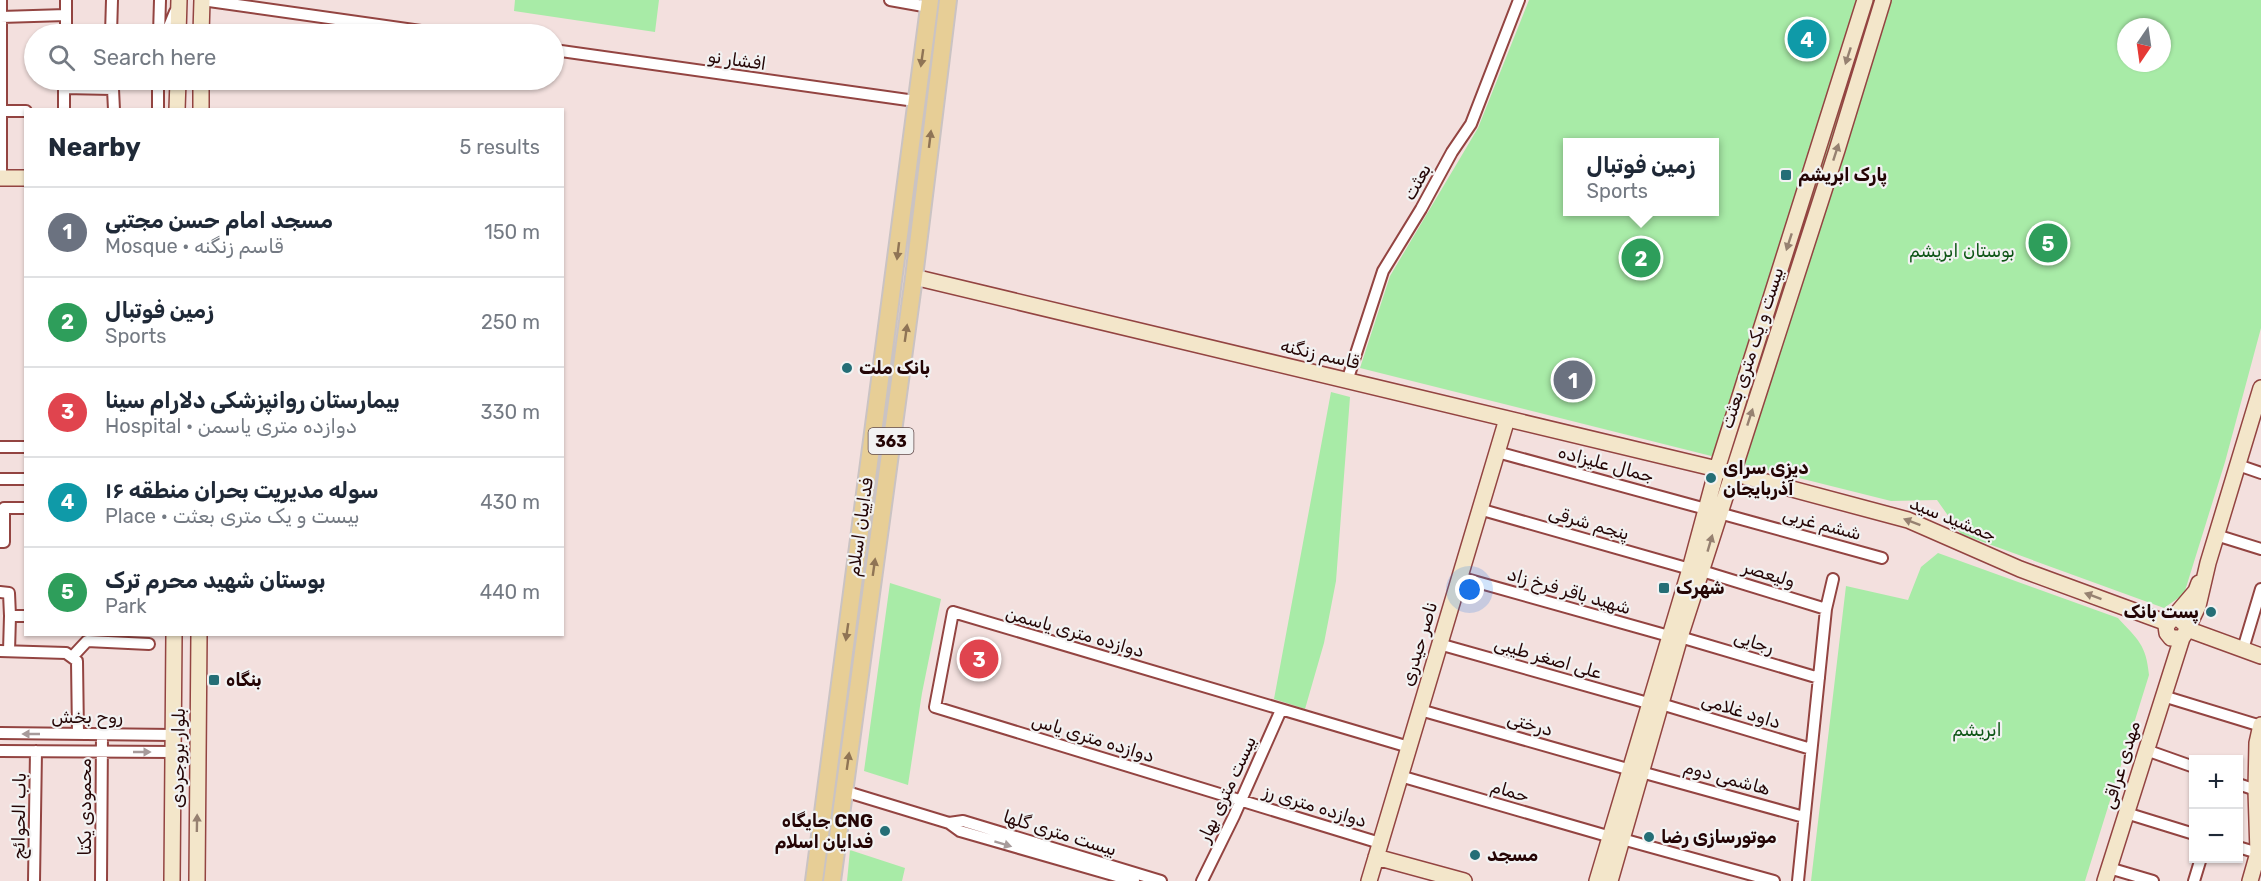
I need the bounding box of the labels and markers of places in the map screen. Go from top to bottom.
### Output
pin: 4 [1788,16,1826,62]
place label: پارک ابریشم [1798,164,1887,187]
marker: پارک ابریشم [1779,168,1793,182]
pin: 5 [2028,220,2068,266]
pin: 2 [1622,236,1660,280]
place label: بانک ملت [859,357,930,379]
pin: 1 [1554,358,1592,403]
marker: بانک ملت [840,361,854,375]
place label: دیزی سرای آذربایجان [1723,457,1809,500]
marker: دیزی سرای آذربایجان [1704,471,1718,485]
place label: شهرک [1676,577,1725,599]
marker: شهرک [1657,581,1671,595]
place label: پست بانک [2123,601,2199,624]
marker: پست بانک [2204,605,2218,619]
pin: 3 [960,636,998,682]
place label: بنگاه [226,669,262,691]
marker: بنگاه [207,673,221,687]
place label: جایگاه CNG فدایان اسلام [774,810,873,854]
marker: جایگاه CNG فدایان اسلام [878,824,892,838]
place label: موتورسازی رضا [1661,826,1777,848]
marker: موتورسازی رضا [1642,830,1656,844]
place label: مسجد [1487,844,1538,866]
marker: مسجد [1468,848,1482,862]

